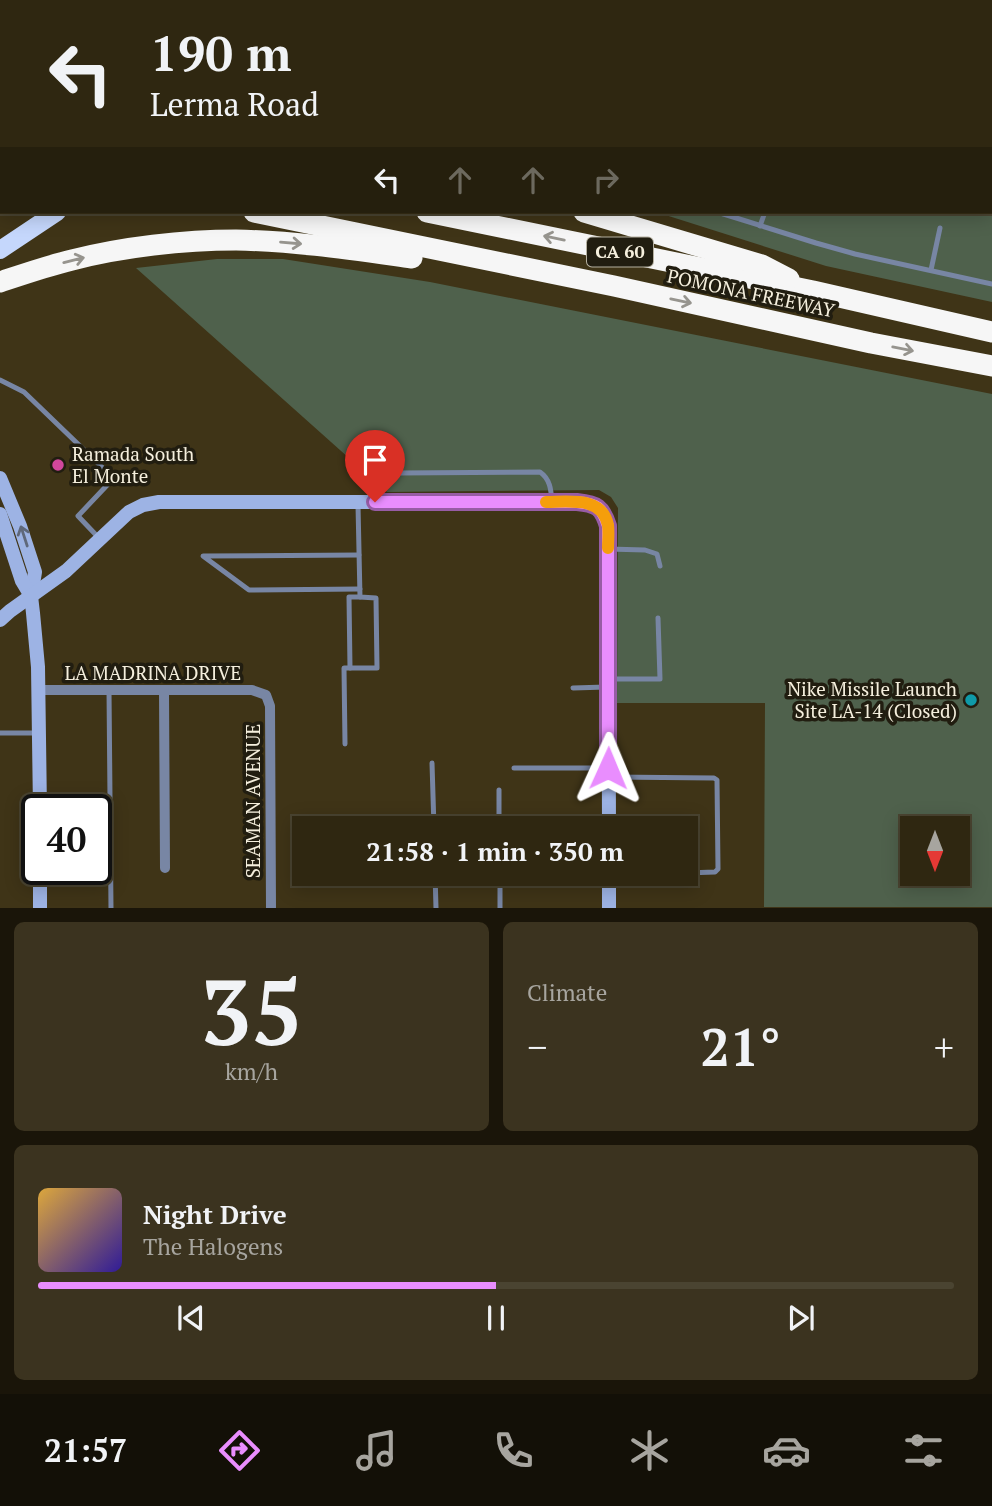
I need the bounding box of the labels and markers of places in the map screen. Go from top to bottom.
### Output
pin [345,430,405,502]
place label: Ramada South El Monte [72,441,194,488]
marker: Ramada South El Monte [50,457,66,473]
place label: Nike Missile Launch Site LA-14 (Closed) [787,676,957,723]
marker: Nike Missile Launch Site LA-14 (Closed) [963,692,979,708]

